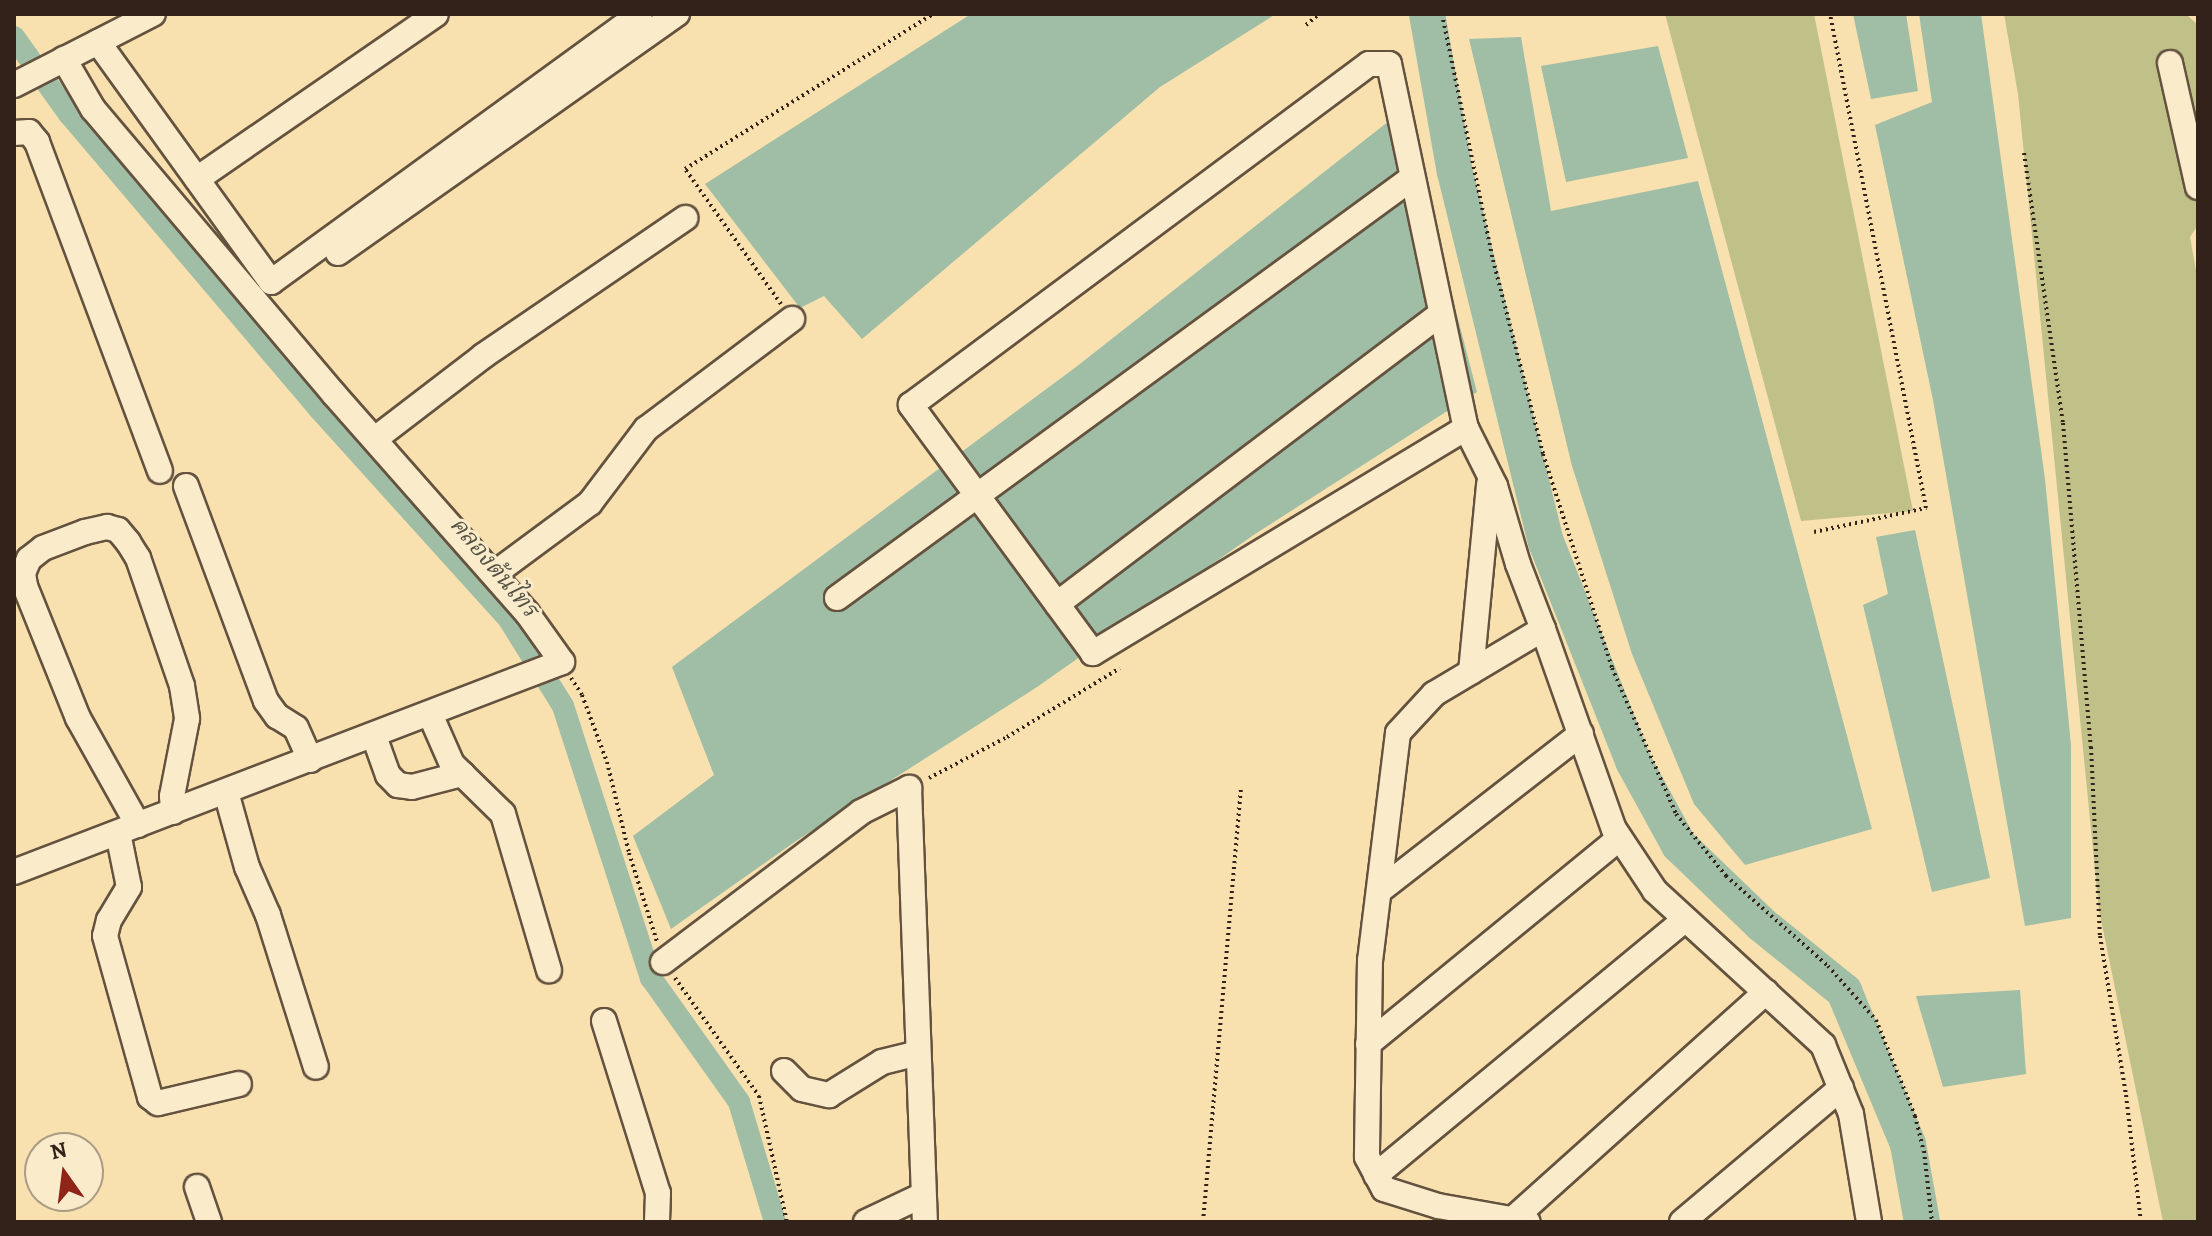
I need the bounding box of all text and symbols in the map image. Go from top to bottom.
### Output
water label: คลองต้นไทร [444,511,544,623]
north arrow [24,1132,104,1212]
text: N [47,1134,70,1167]

